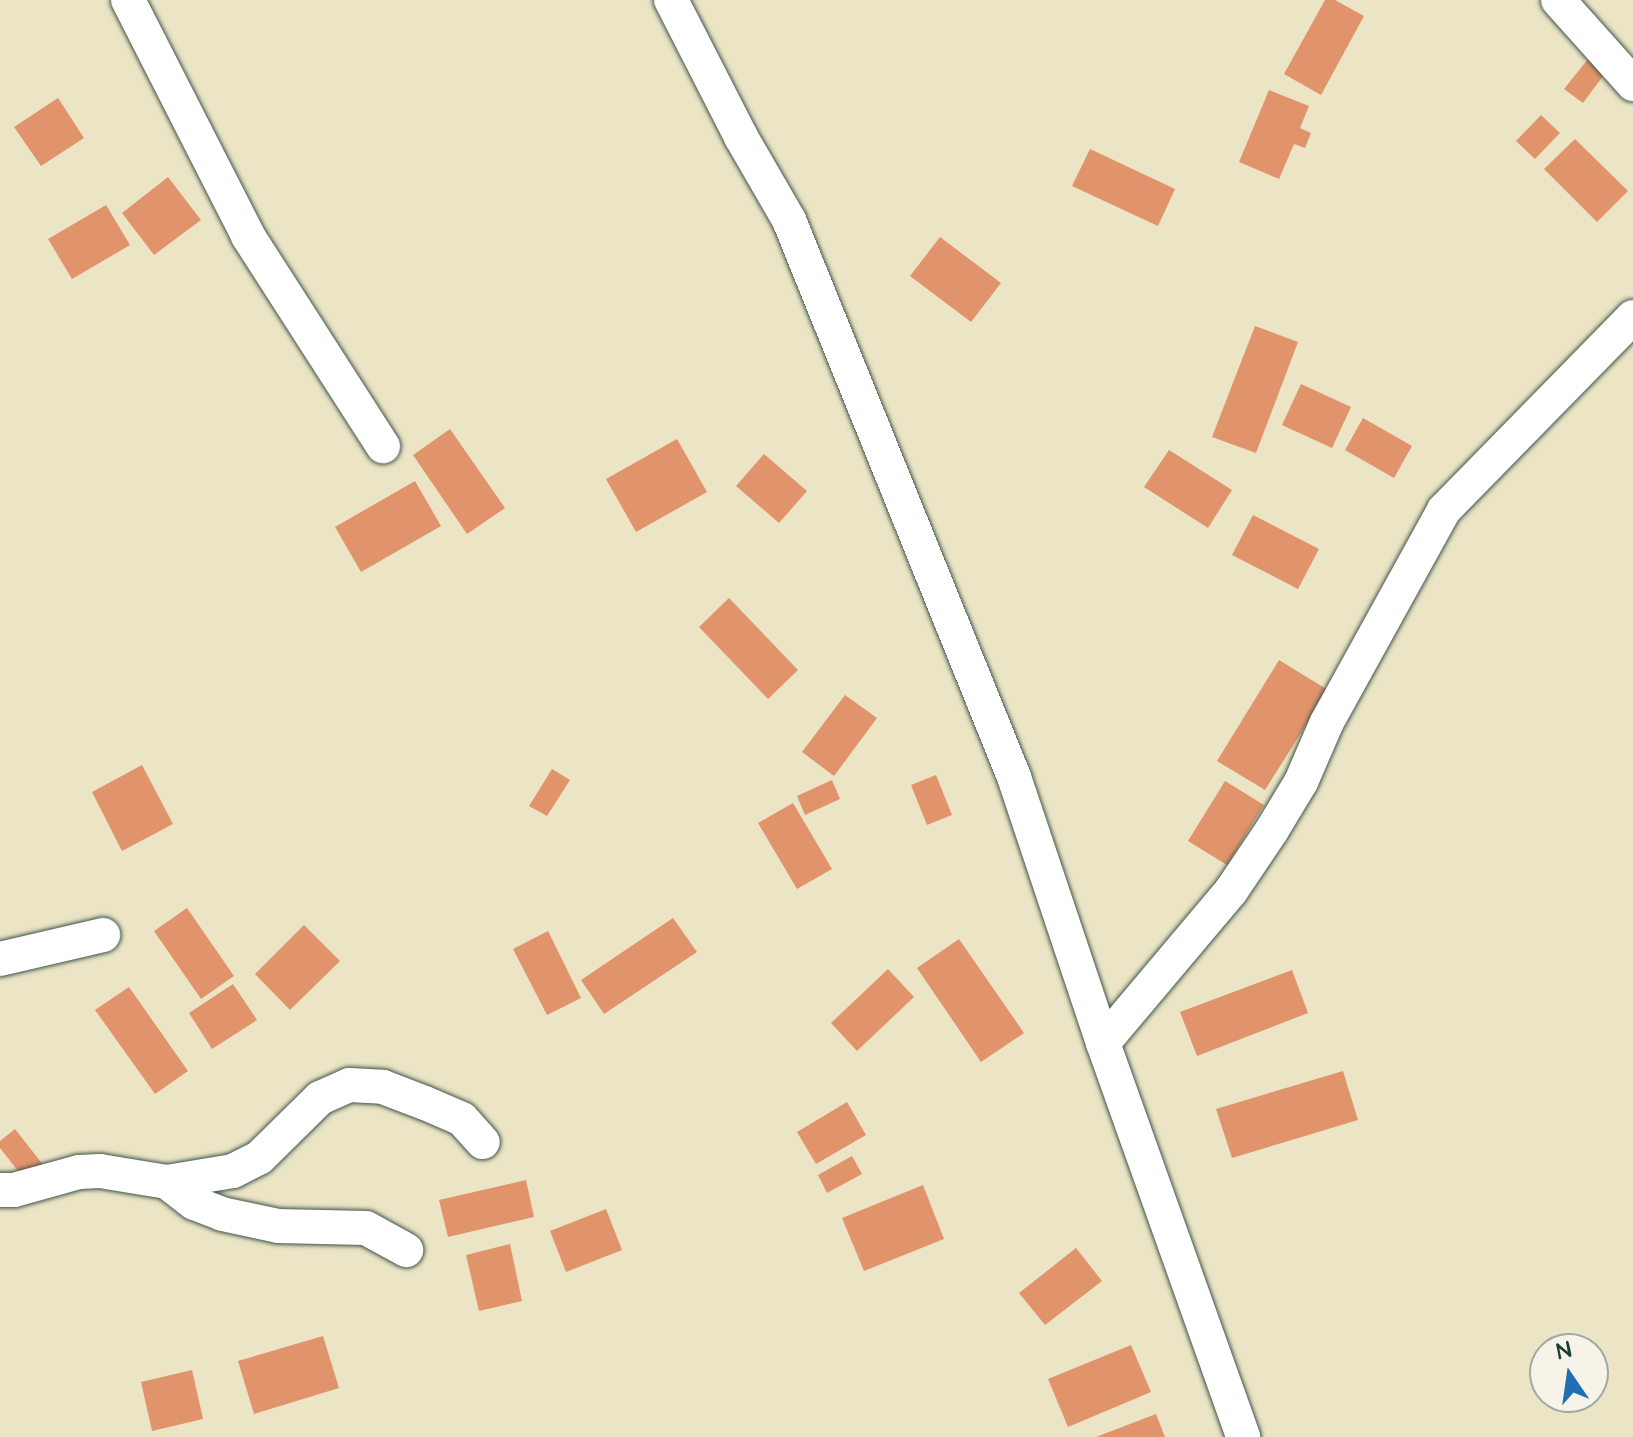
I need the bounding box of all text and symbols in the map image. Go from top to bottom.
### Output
north arrow [1529,1333,1609,1413]
text: N [1554,1334,1574,1368]

